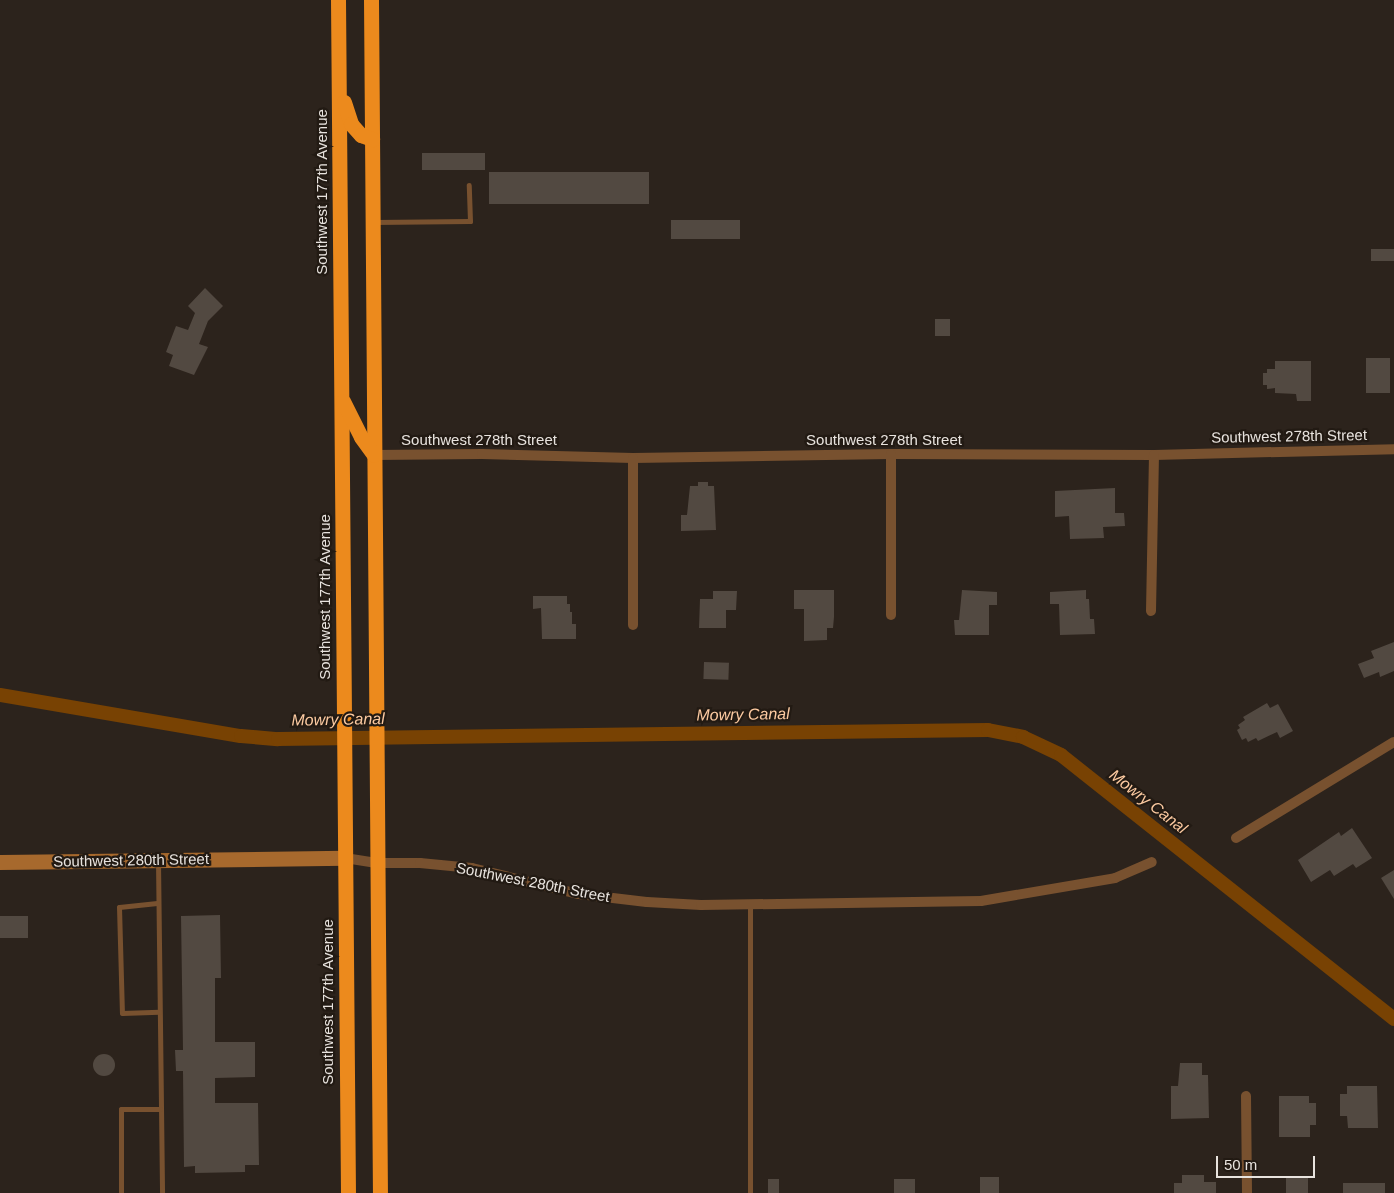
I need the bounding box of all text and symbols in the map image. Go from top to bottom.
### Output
street label: Southwest 177th Avenue [313,109,331,275]
street label: Southwest 278th Street [1211,426,1367,446]
street label: Southwest 278th Street [401,431,557,449]
street label: Southwest 278th Street [806,431,962,449]
street label: Southwest 177th Avenue [316,514,334,680]
water label: Mowry Canal [696,705,790,725]
water label: Mowry Canal [291,710,385,730]
water label: Mowry Canal [1105,766,1191,838]
street label: Southwest 280th Street [53,850,209,870]
street label: Southwest 280th Street [455,858,611,906]
street label: Southwest 177th Avenue [319,919,337,1085]
scale bar [1219,1146,1318,1178]
text: 50 m [1224,1156,1257,1173]

